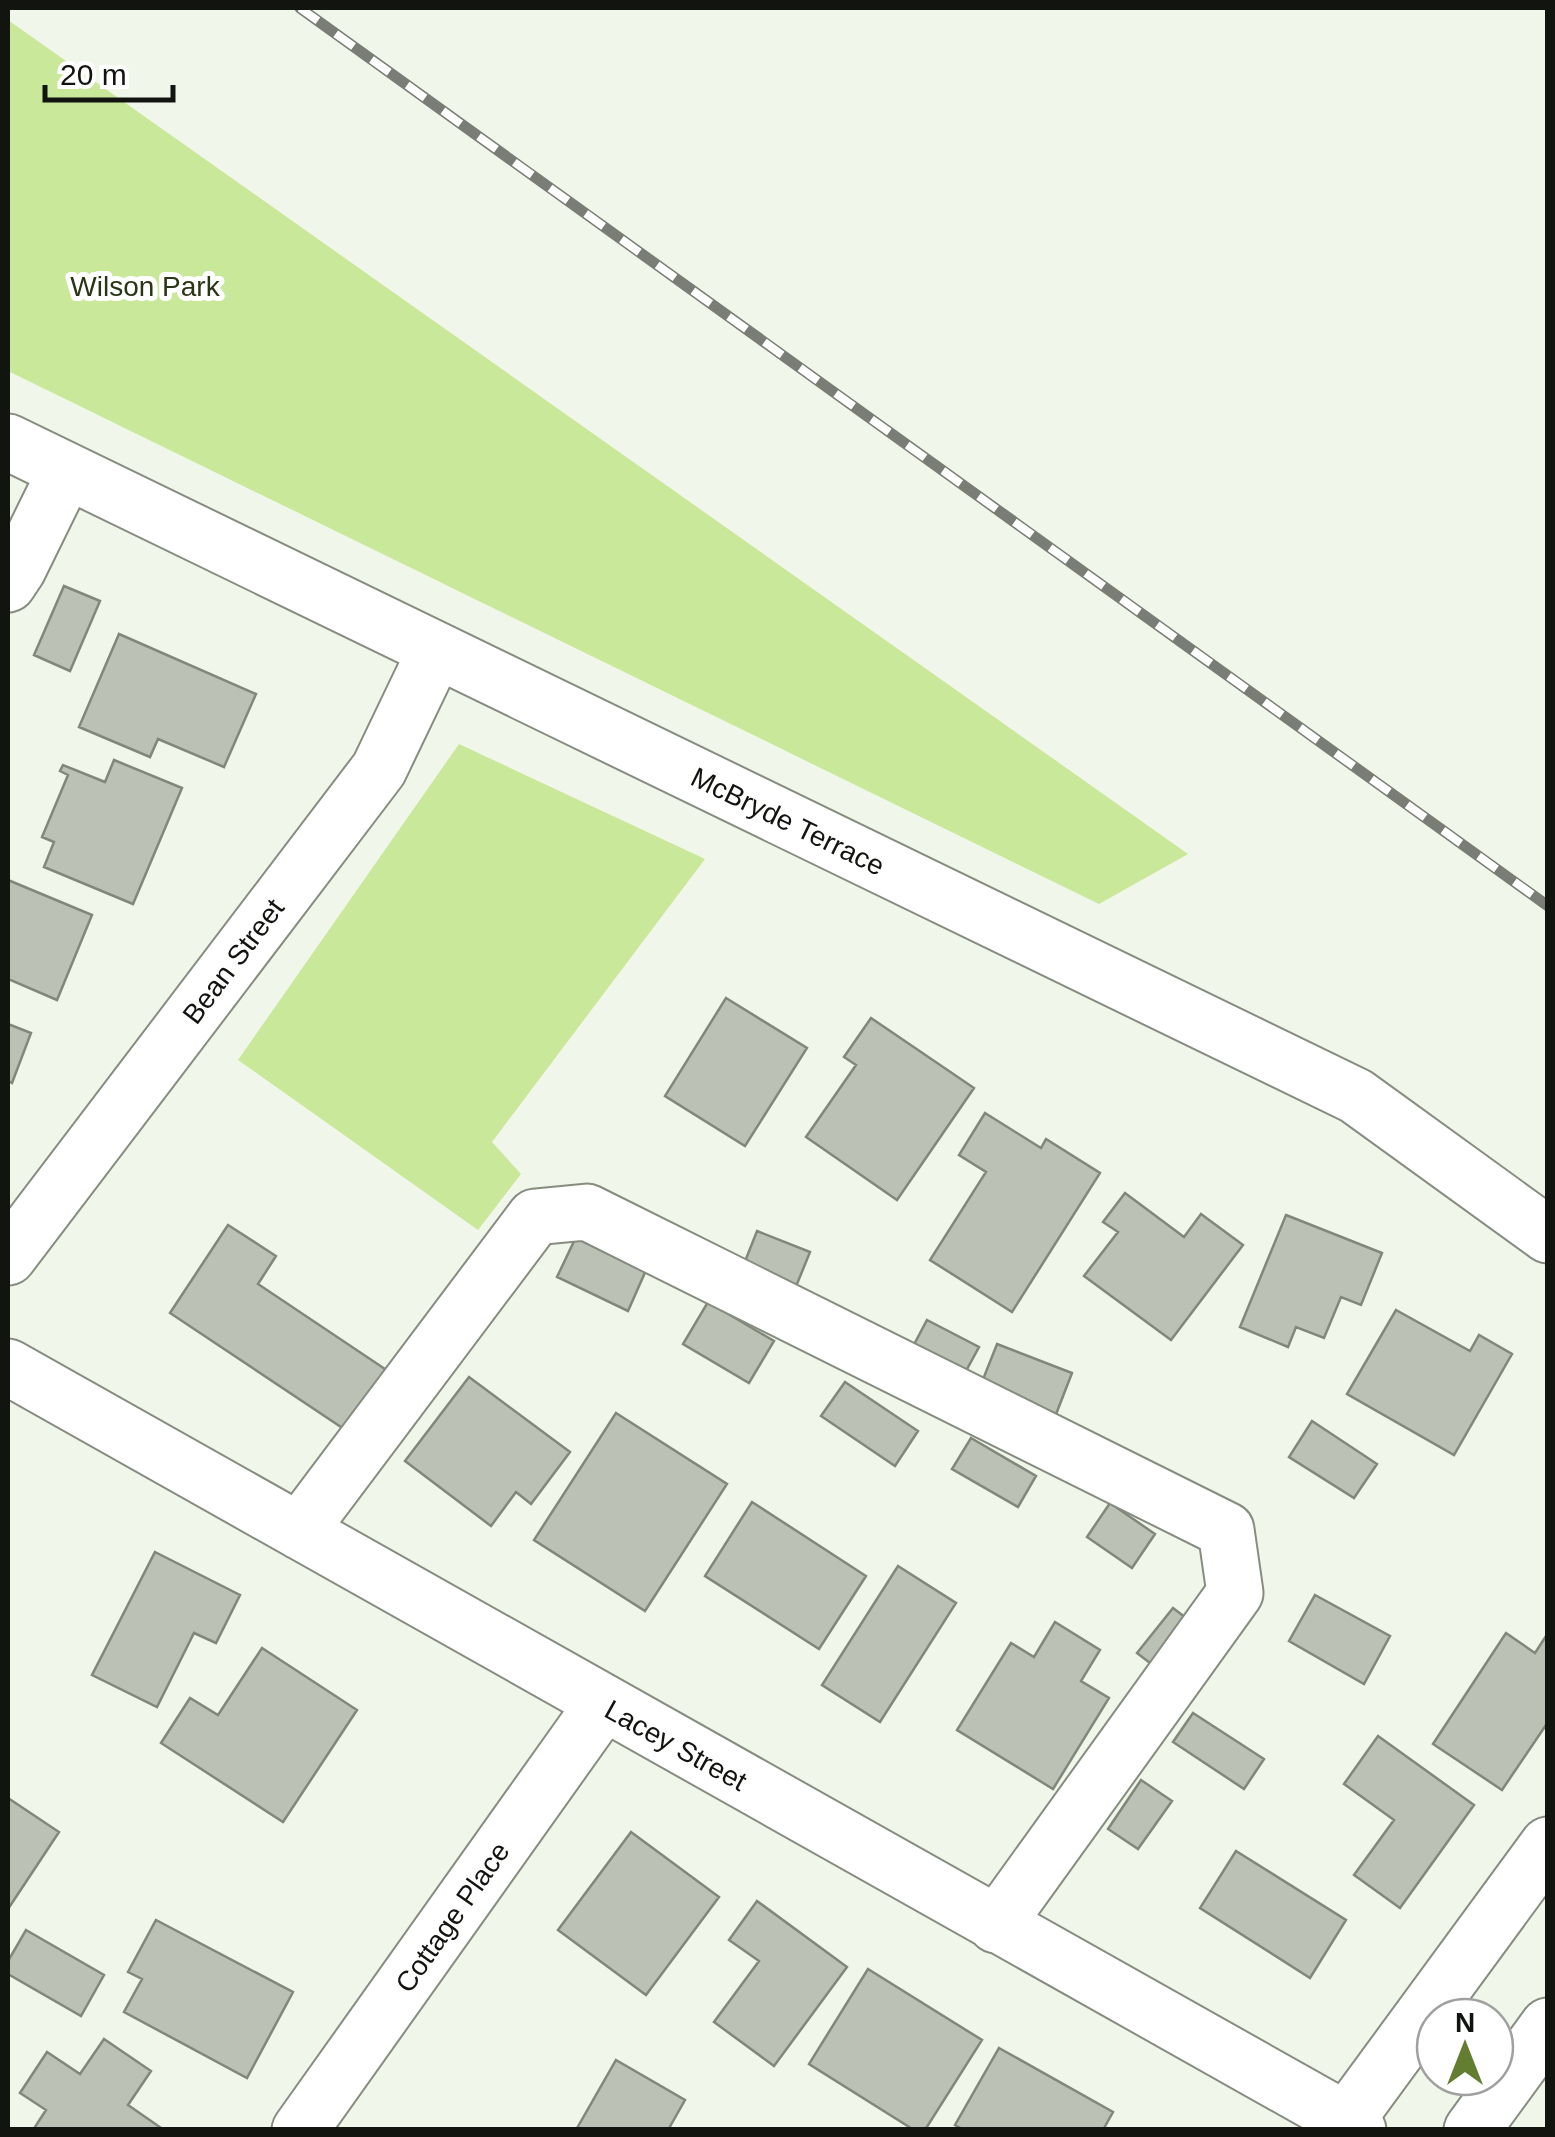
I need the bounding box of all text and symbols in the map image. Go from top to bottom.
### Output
scale bar [45,40,172,102]
text: 20 m [60,58,127,91]
park label: Wilson Park [70,271,221,302]
street label: McBryde Terrace [686,761,889,882]
street label: Bean Street [177,893,290,1030]
street label: Lacey Street [599,1694,752,1797]
street label: Cottage Place [389,1836,516,1998]
north arrow [1415,1997,1515,2097]
text: N [1455,2007,1475,2038]

